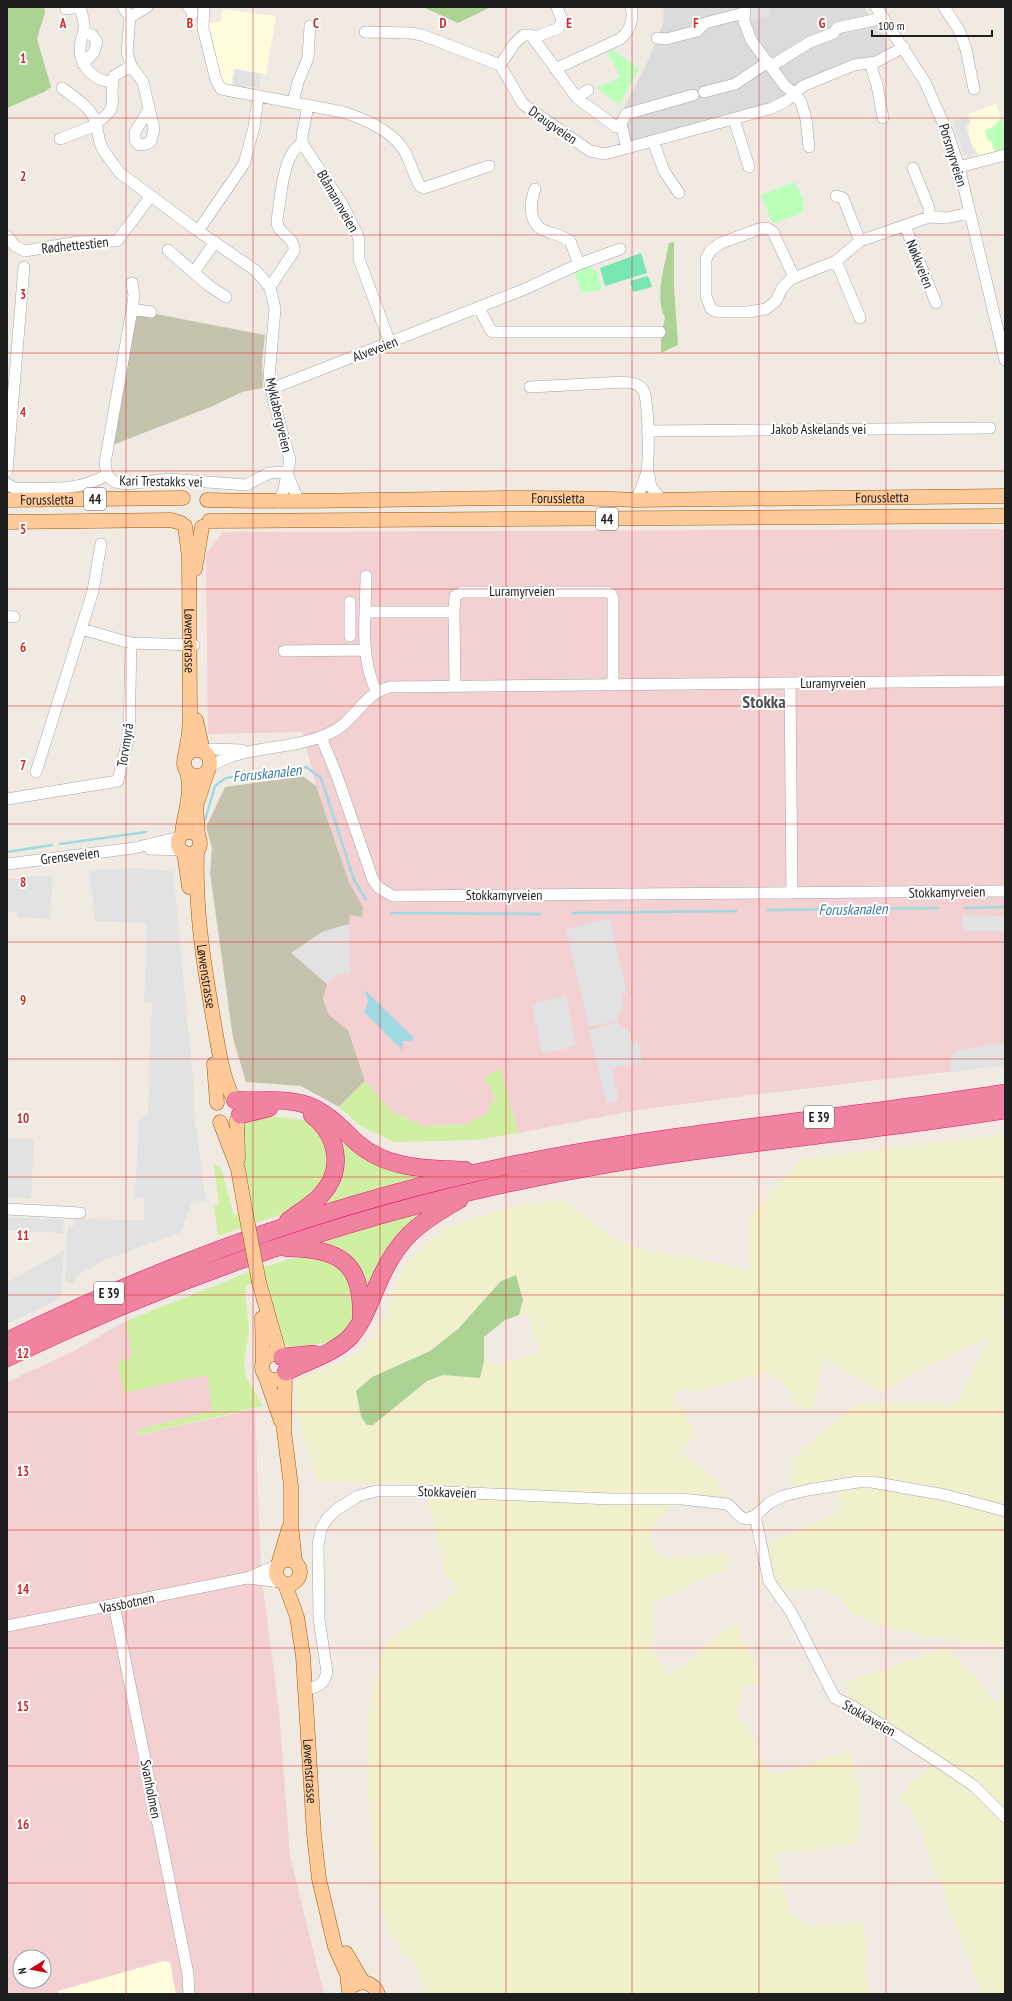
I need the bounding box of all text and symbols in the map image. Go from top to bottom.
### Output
scale bar [872,12,992,38]
text: A [59,15,67,32]
text: B [187,15,193,32]
text: C [313,15,319,32]
text: D [440,15,447,32]
text: E [566,15,572,32]
text: F [693,15,699,32]
text: G [819,15,826,32]
text: 100 m [878,18,905,33]
text: 1 [20,50,26,67]
street label: Draugveien [525,102,581,148]
street label: Porsmyrveien [935,121,971,189]
street label: Blåmannveien [313,167,363,235]
text: 2 [20,168,26,185]
street label: Rødhettestien [41,233,109,257]
street label: Nøkkveien [902,237,938,291]
text: 3 [20,286,26,303]
street label: Alveveien [350,332,400,366]
street label: Myklabergveien [262,376,296,454]
text: 4 [20,404,27,421]
street label: Jakob Askelands vei [771,420,866,438]
street label: Kari Trestakks vei [119,471,203,491]
road number: 44 [84,488,106,510]
street label: Forussletta [855,488,909,507]
street label: Forussletta [531,489,585,507]
street label: Forussletta [20,490,74,509]
road number: 44 [596,508,618,530]
text: 5 [20,521,26,538]
street label: Luramyrveien [489,582,555,600]
street label: Løwenstrasse [180,608,199,673]
text: 6 [20,639,26,656]
street label: Luramyrveien [800,674,866,692]
district label: Stokka [742,690,786,713]
street label: Torvmyrå [113,722,137,768]
text: 7 [20,757,26,774]
water label: Foruskanalen [232,760,304,786]
street label: Grenseveien [40,843,100,869]
text: 8 [20,874,26,891]
street label: Stokkamyrveien [909,882,985,902]
street label: Stokkamyrveien [466,886,542,904]
water label: Foruskanalen [818,899,889,919]
street label: Løwenstrasse [193,943,220,1010]
text: 9 [20,992,26,1009]
road number: E 39 [804,1106,834,1128]
text: 10 [17,1110,29,1127]
text: 11 [17,1227,29,1244]
road number: E 39 [94,1282,124,1304]
text: 12 [17,1345,29,1362]
text: 13 [17,1463,29,1480]
street label: Stokkaveien [417,1482,477,1502]
text: 14 [17,1581,30,1598]
street label: Vassbotnen [97,1589,156,1617]
street label: Stokkaveien [839,1696,899,1740]
text: 15 [17,1698,29,1715]
street label: Løwenstrasse [299,1738,321,1804]
street label: Svanholmen [136,1758,166,1820]
text: 16 [17,1816,29,1833]
north arrow [12,1949,52,1989]
text: N [15,1967,30,1975]

